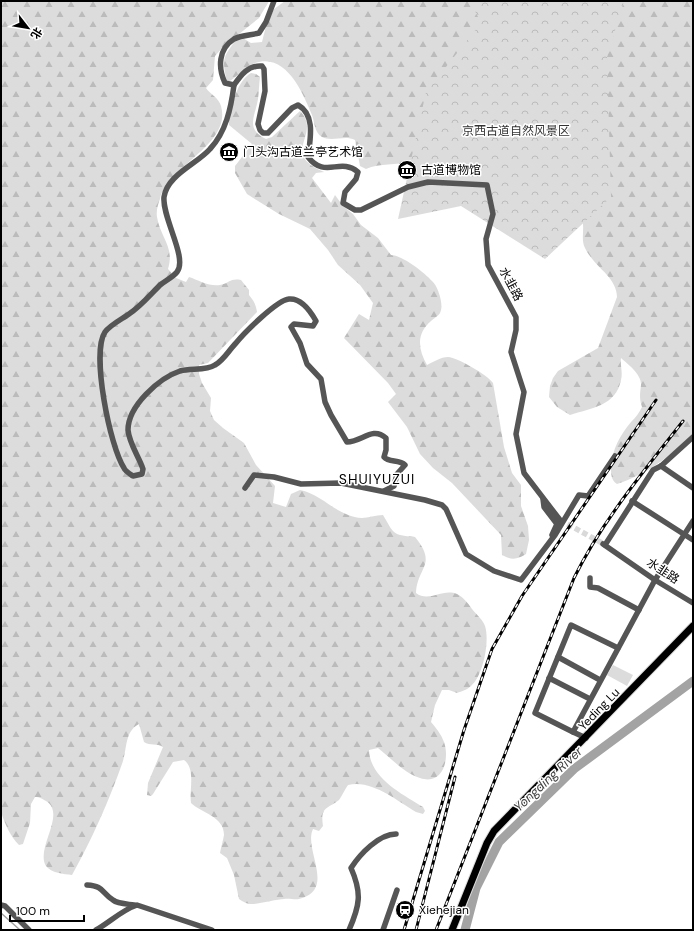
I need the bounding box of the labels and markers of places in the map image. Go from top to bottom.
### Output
museum icon: 门头沟古道兰亭艺术馆 [218,141,240,163]
place label: 门头沟古道兰亭艺术馆 [243,144,363,160]
museum icon: 古道博物馆 [396,159,418,181]
place label: 古道博物馆 [421,162,481,178]
station icon: Xiehejian [394,899,416,921]
place label: Xiehejian [419,902,469,918]

